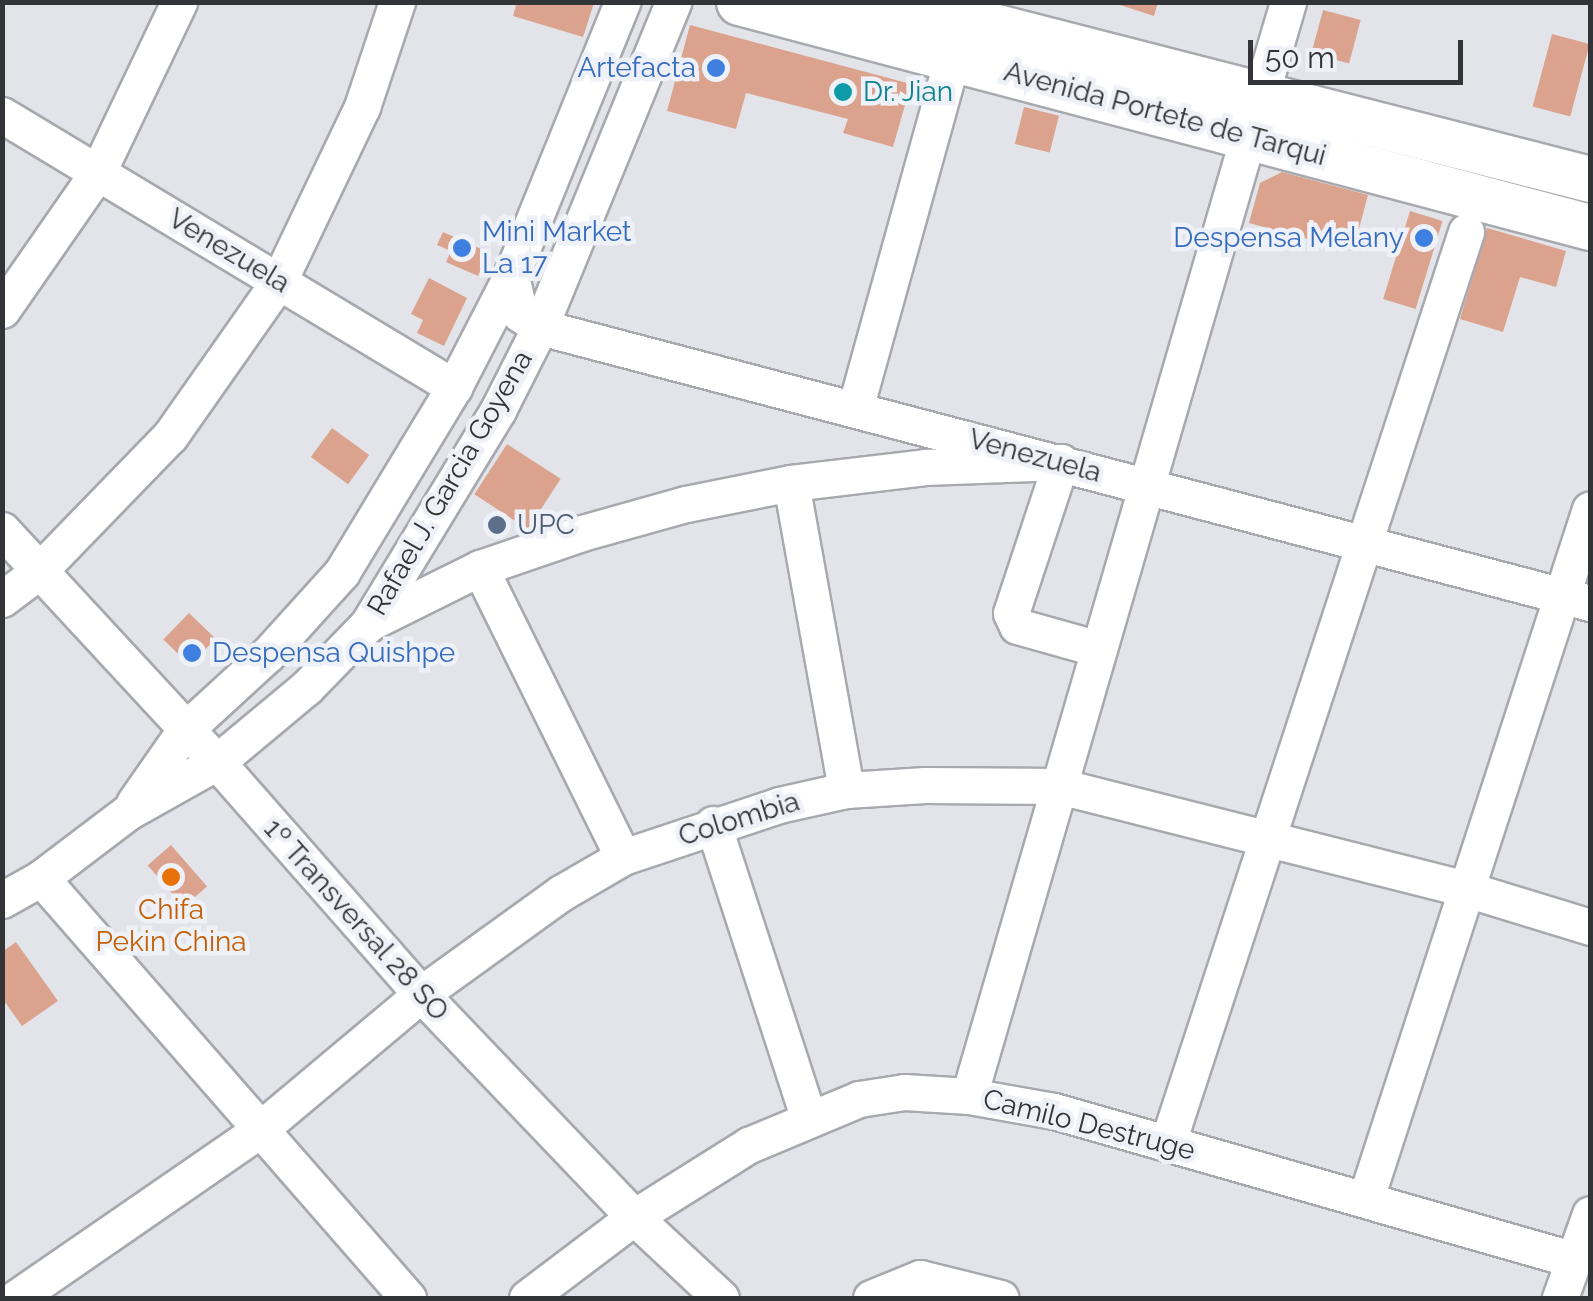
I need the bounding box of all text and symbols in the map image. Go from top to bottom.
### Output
scale bar [1253,20,1468,82]
text: 50 m [1265,40,1335,75]
place label: Artefacta [577,51,696,85]
street label: Avenida Portete de Tarqui [1000,55,1330,173]
marker: Artefacta [705,57,727,79]
place label: Dr. Jian [863,75,954,109]
marker: Dr. Jian [832,81,854,103]
street label: Venezuela [162,202,296,300]
place label: Mini Market La 17 [482,215,632,281]
place label: Despensa Melany [1173,221,1404,255]
marker: Despensa Melany [1413,227,1435,249]
marker: Mini Market La 17 [451,237,473,259]
street label: Rafael J. Garcia Goyena [360,344,540,622]
street label: Venezuela [965,422,1105,490]
place label: UPC [517,508,575,542]
marker: UPC [486,514,508,536]
place label: Despensa Quishpe [212,636,455,670]
marker: Despensa Quishpe [181,642,203,664]
street label: Colombia [675,785,803,853]
street label: 1º Transversal 28 SO [256,812,456,1028]
marker: Chifa Pekin China [160,866,182,888]
place label: Chifa Pekin China [95,893,247,959]
street label: Camilo Destruge [980,1082,1198,1168]

